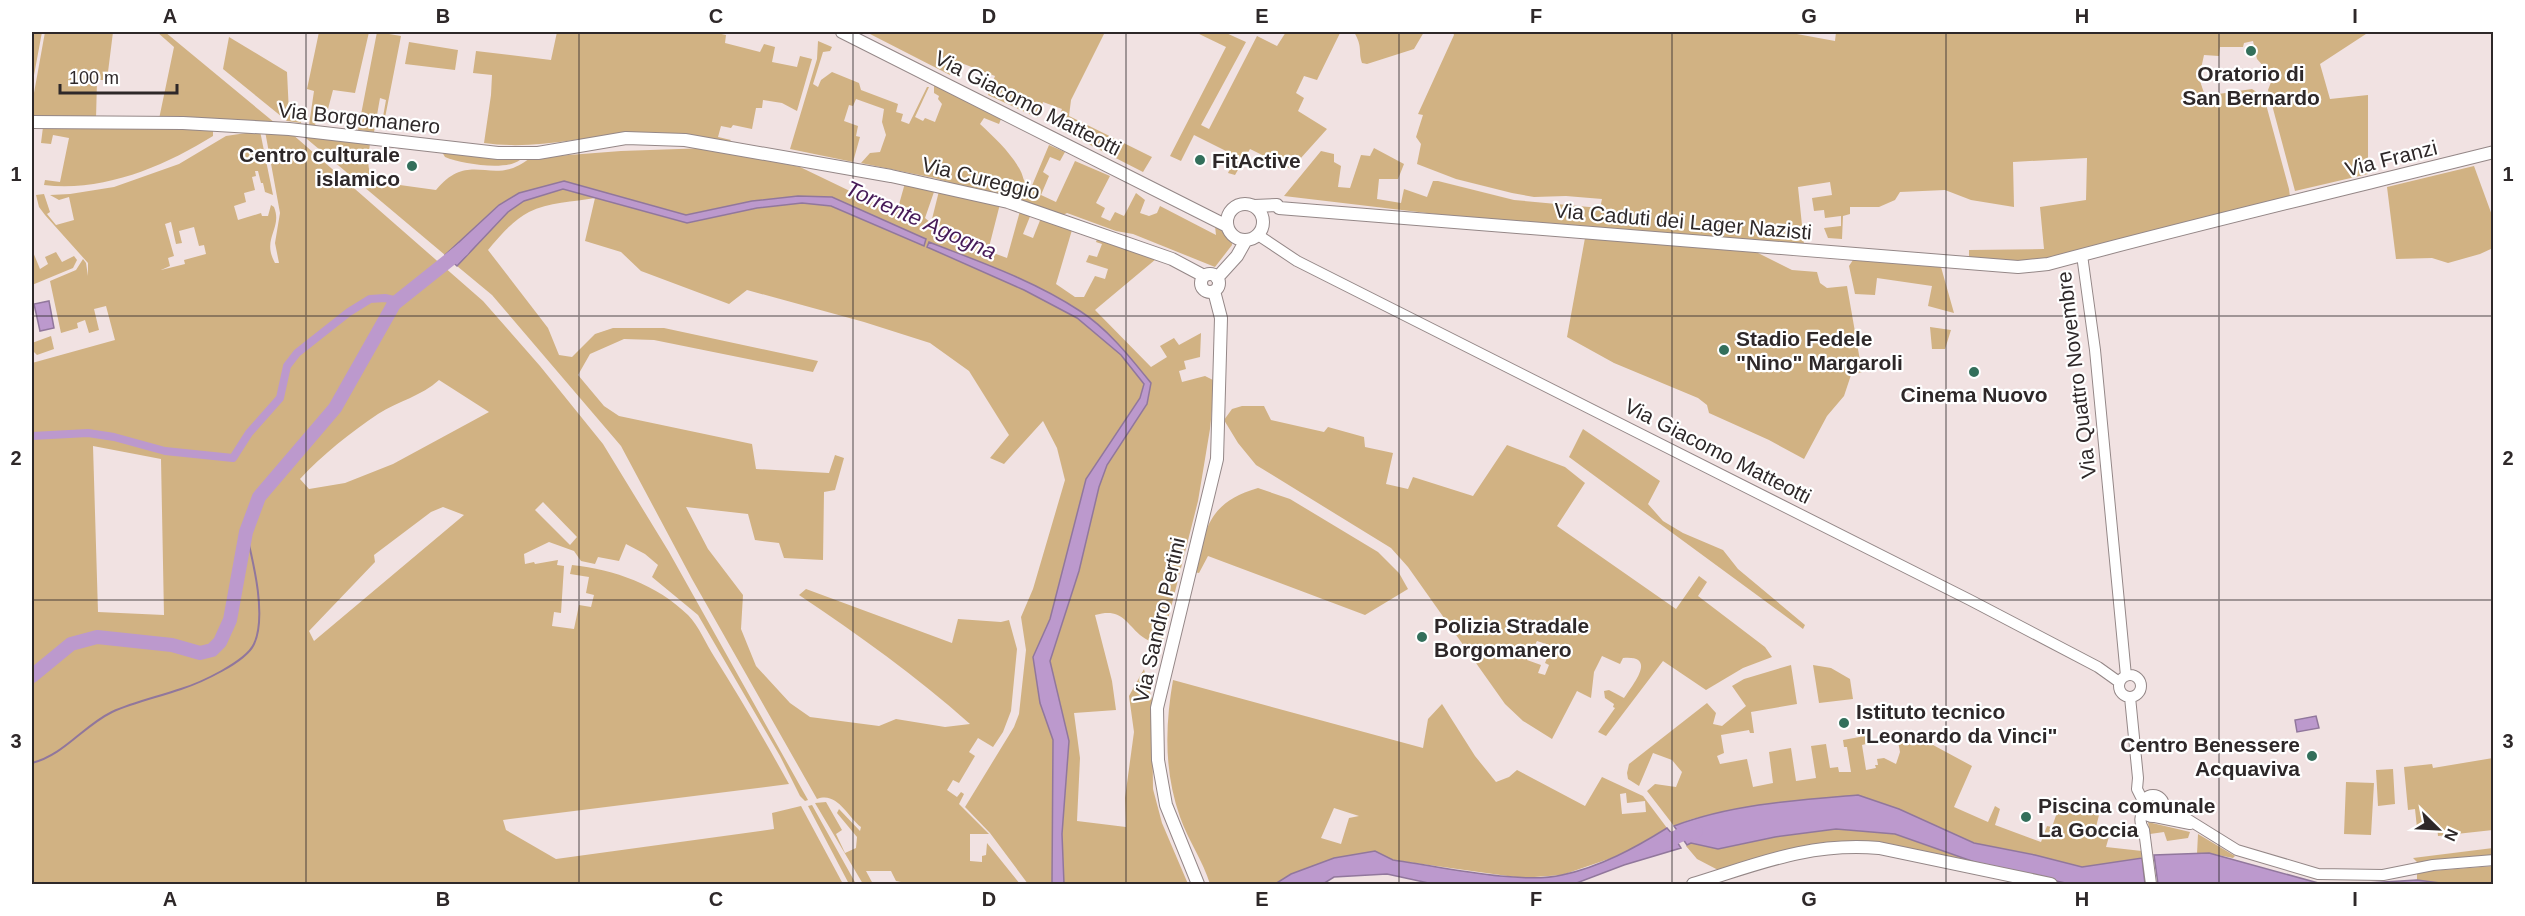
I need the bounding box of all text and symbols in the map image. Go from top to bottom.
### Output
text: A [163,5,177,27]
text: B [436,5,450,27]
text: C [709,5,723,27]
text: D [982,5,996,27]
text: E [1255,5,1269,27]
text: F [1530,5,1542,27]
text: G [1801,5,1817,27]
text: H [2075,5,2089,27]
text: I [2352,5,2358,27]
marker: Oratorio di San Bernardo [2244,44,2258,58]
street label: Via Giacomo Matteotti [931,46,1125,160]
scale bar [60,57,177,95]
place label: Oratorio di San Bernardo [2182,62,2320,109]
text: 100 m [69,68,119,88]
street label: Via Borgomanero [277,98,441,138]
street label: Via Franzi [2343,135,2439,181]
place label: Centro culturale islamico [239,143,400,190]
place label: FitActive [1212,149,1301,172]
street label: Via Cureggio [919,152,1043,204]
marker: FitActive [1193,153,1207,167]
marker: Centro culturale islamico [405,159,419,173]
text: 1 [10,163,22,185]
text: 1 [2502,163,2514,185]
water label: Torrente Agogna [842,176,1000,264]
street label: Via Caduti dei Lager Nazisti [1553,198,1813,244]
street label: Via Quattro Novembre [2052,270,2100,480]
place label: Stadio Fedele "Nino" Margaroli [1736,327,1903,374]
marker: Stadio Fedele "Nino" Margaroli [1717,343,1731,357]
marker: Cinema Nuovo [1967,365,1981,379]
place label: Cinema Nuovo [1900,383,2048,406]
street label: Via Giacomo Matteotti [1621,394,1815,508]
text: 2 [10,447,22,469]
text: 2 [2502,447,2514,469]
street label: Via Sandro Pertini [1129,535,1189,705]
place label: Polizia Stradale Borgomanero [1434,614,1589,661]
marker: Polizia Stradale Borgomanero [1415,630,1429,644]
place label: Istituto tecnico "Leonardo da Vinci" [1856,700,2058,747]
marker: Istituto tecnico "Leonardo da Vinci" [1837,716,1851,730]
text: 3 [10,730,22,752]
text: 3 [2502,730,2514,752]
place label: Centro Benessere Acquaviva [2120,733,2300,780]
marker: Centro Benessere Acquaviva [2305,749,2319,763]
place label: Piscina comunale La Goccia [2038,794,2215,841]
north arrow [2408,799,2468,859]
marker: Piscina comunale La Goccia [2019,810,2033,824]
text: N [2441,826,2461,844]
text: A [163,888,177,910]
text: B [436,888,450,910]
text: C [709,888,723,910]
text: D [982,888,996,910]
text: E [1255,888,1269,910]
text: F [1530,888,1542,910]
text: G [1801,888,1817,910]
text: H [2075,888,2089,910]
text: I [2352,888,2358,910]

